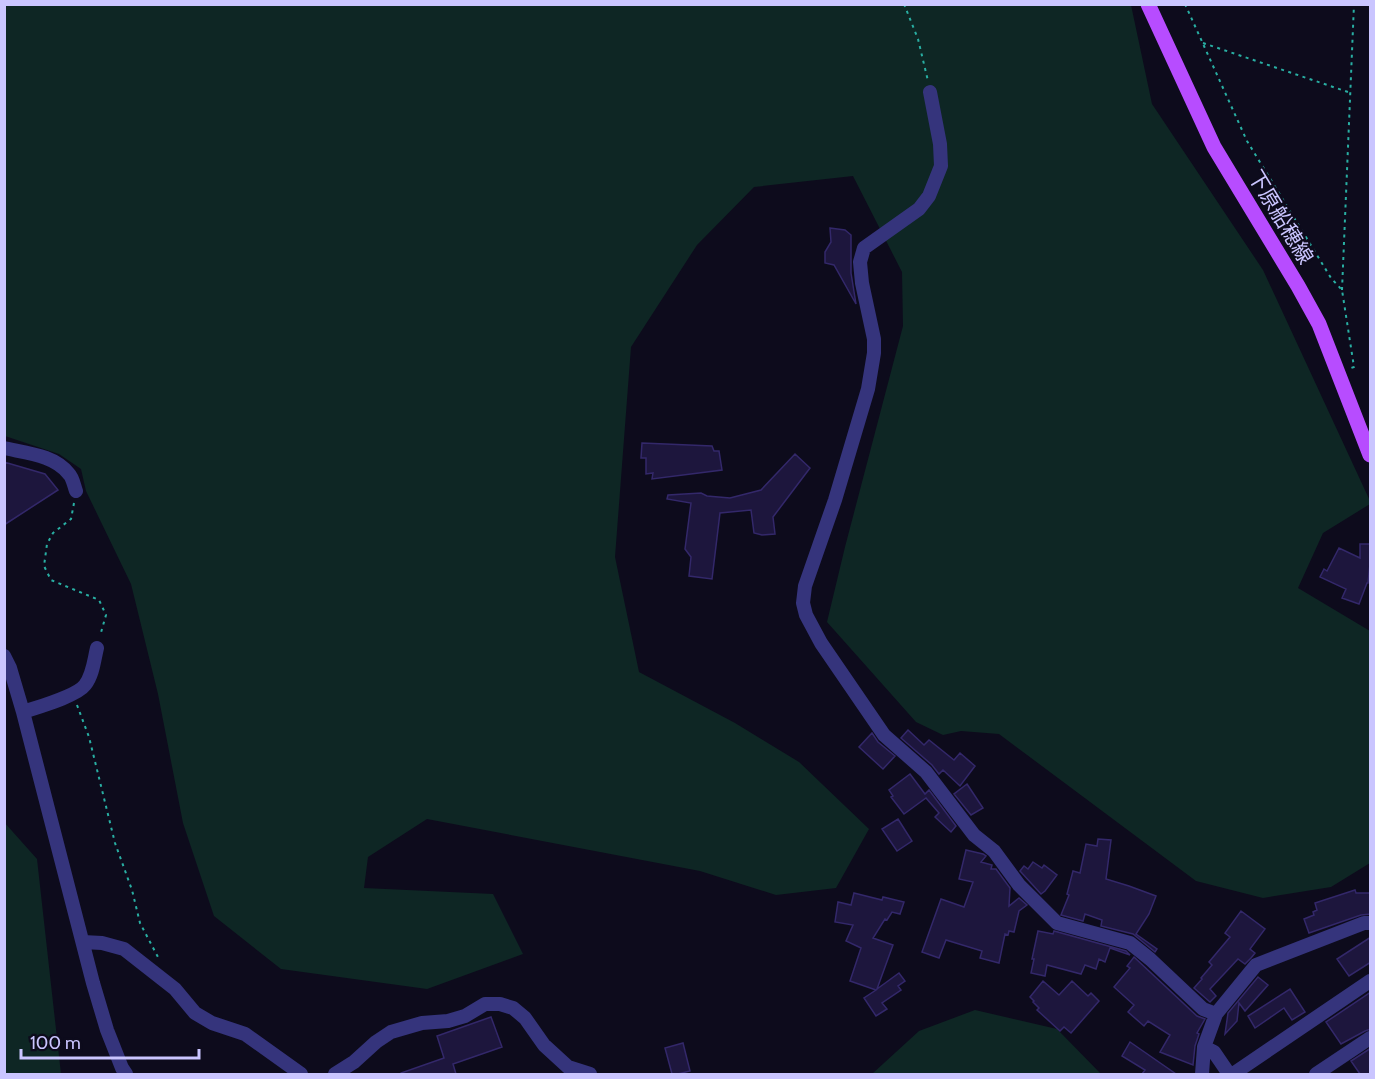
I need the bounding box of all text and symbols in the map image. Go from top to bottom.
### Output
street label: 下原船穂線 [1243,166,1319,268]
scale bar [21,1022,200,1060]
text: 100 m [30,1032,81,1054]

